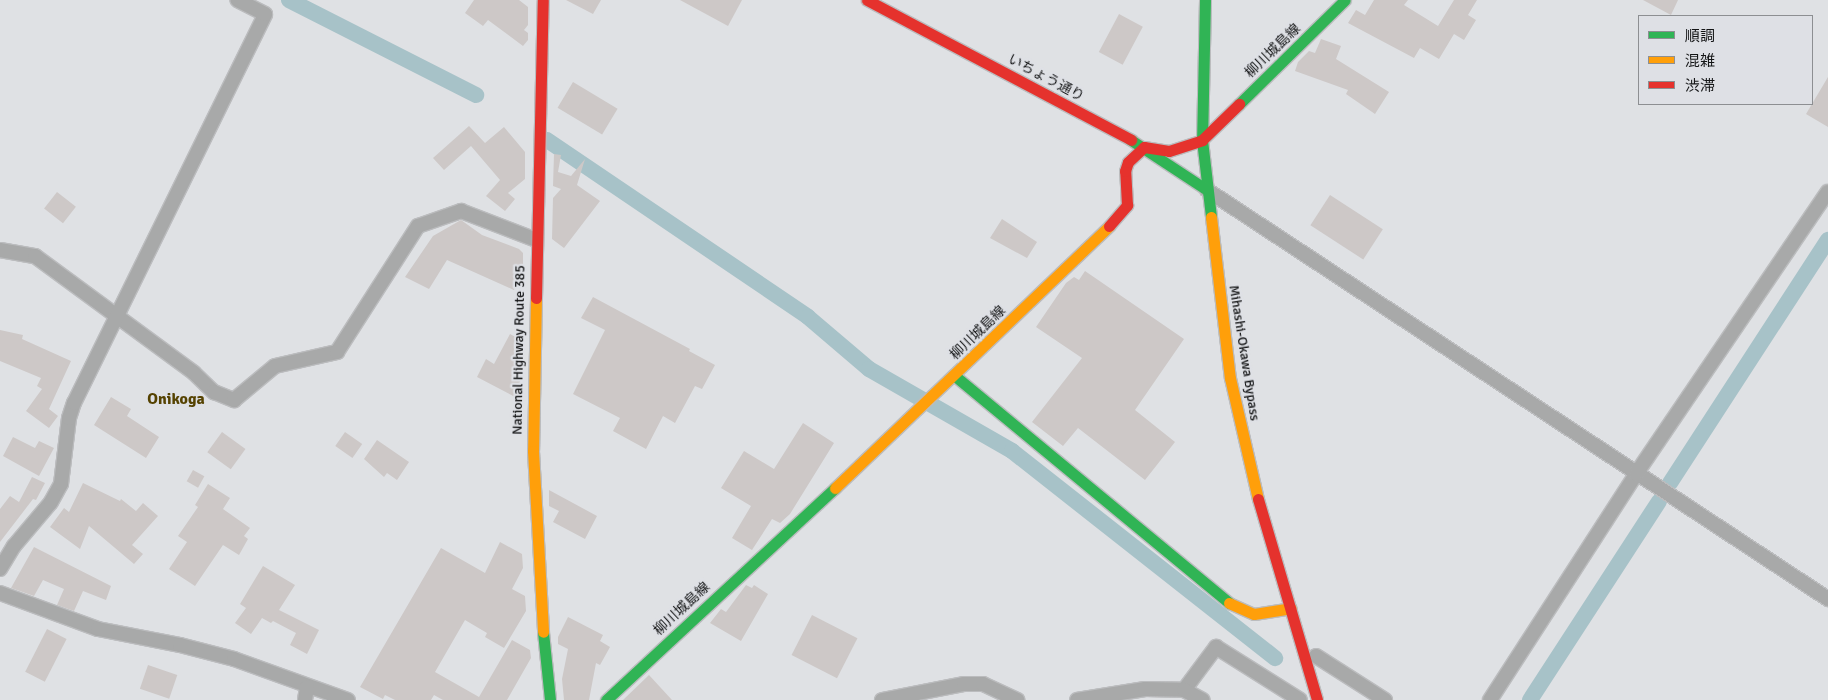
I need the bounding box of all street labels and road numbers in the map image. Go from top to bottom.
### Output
street label: 柳川城島線 [1242,21,1304,81]
street label: いちょう通り [1005,51,1087,105]
street label: National Highway Route 385 [509,265,529,435]
street label: Mihashi-Okawa Bypass [1225,284,1263,422]
street label: 柳川城島線 [947,303,1009,363]
street label: 柳川城島線 [651,579,713,639]

